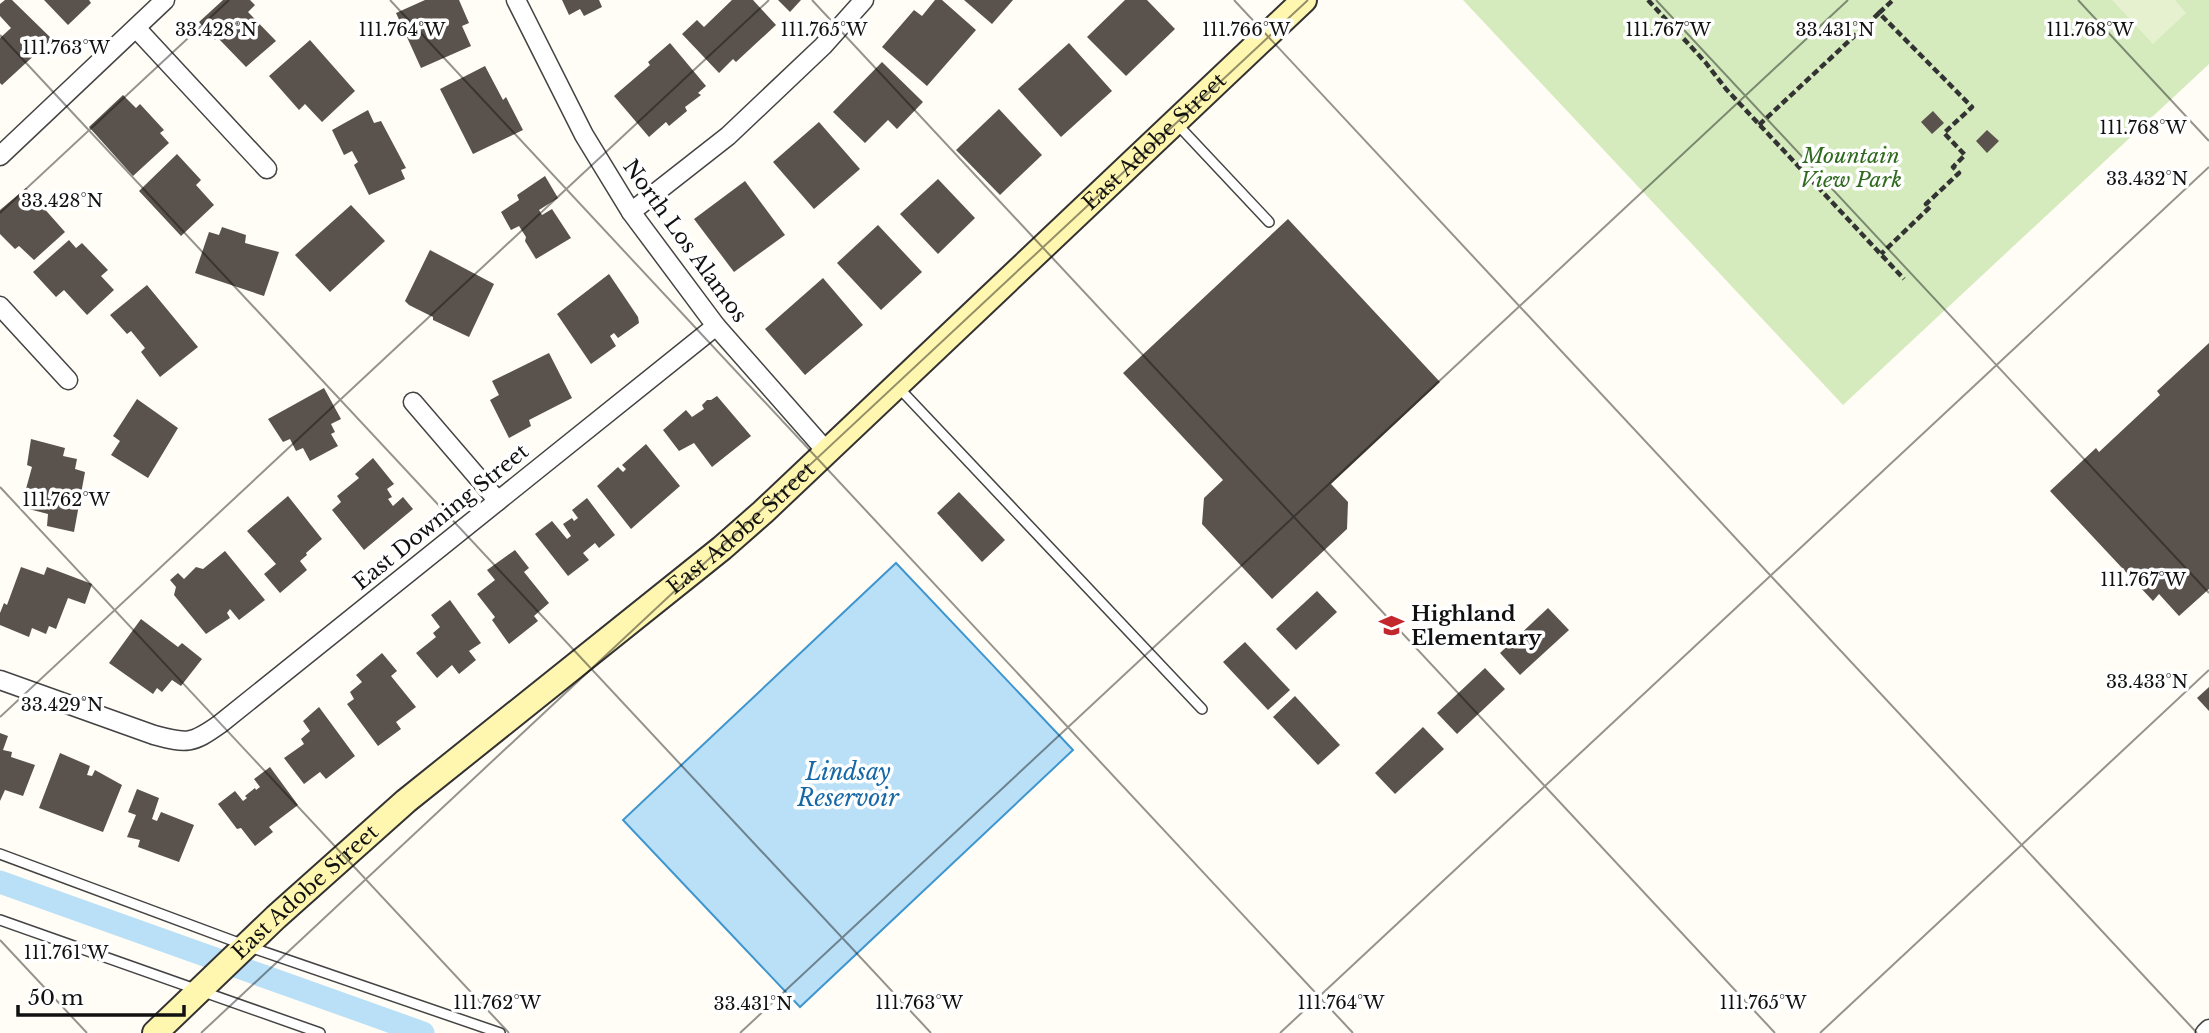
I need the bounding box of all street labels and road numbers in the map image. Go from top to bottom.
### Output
street label: East Adobe Street [1077,67,1232,216]
street label: North Los Alamos [617,155,753,327]
street label: East Downing Street [348,438,534,596]
street label: East Adobe Street [662,456,821,600]
street label: East Adobe Street [227,819,384,965]

